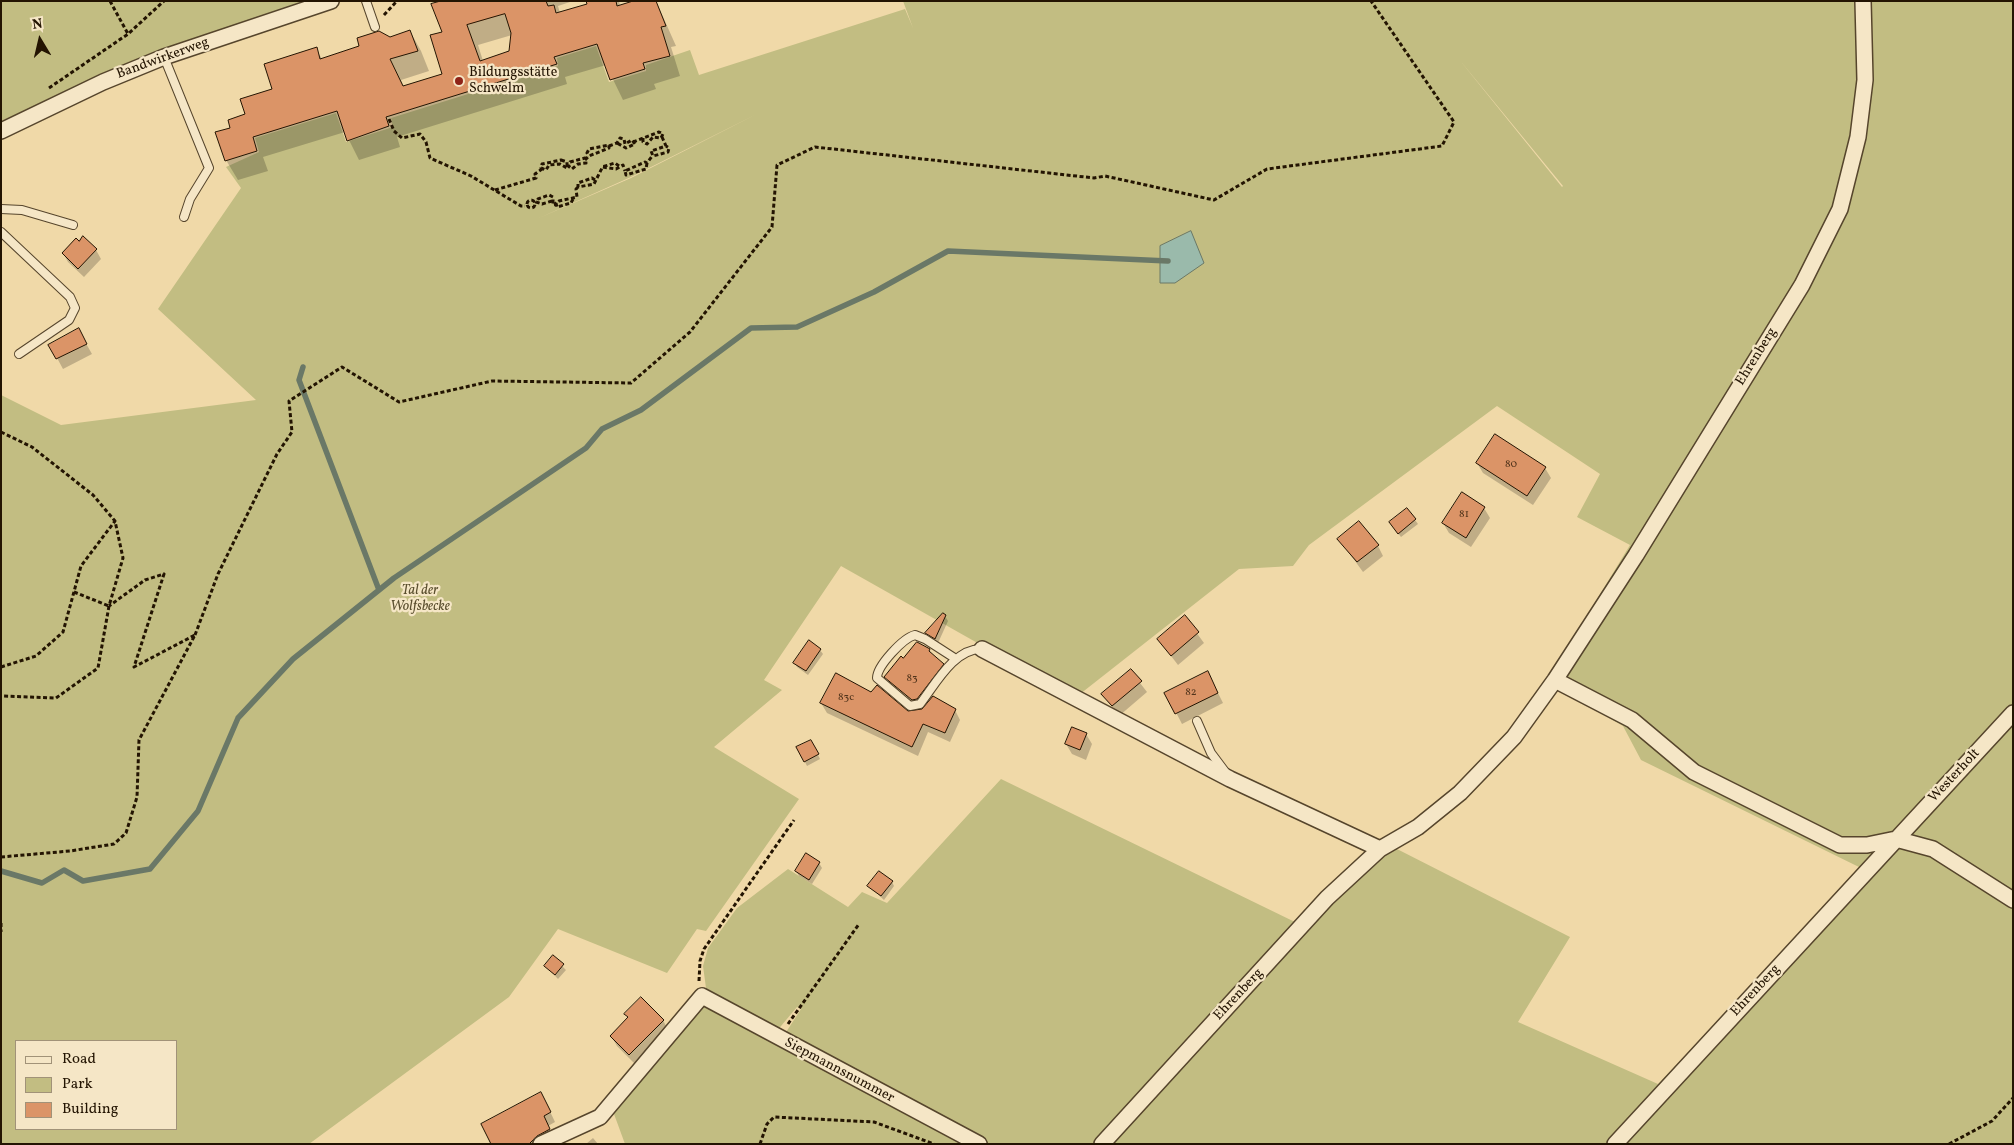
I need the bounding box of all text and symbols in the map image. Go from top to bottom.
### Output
north arrow [15,15,65,65]
text: N [31,15,44,35]
street label: Bandwirkerweg [114,34,212,84]
place label: Bildungsstätte Schwelm [469,65,557,98]
marker: Bildungsstätte Schwelm [453,75,465,87]
street label: Ehrenberg [1733,325,1781,389]
house number: 80 [1505,458,1517,472]
house number: 81 [1459,508,1469,522]
park label: Tal der Wolfsbecke [390,583,450,616]
house number: 83 [906,672,918,686]
house number: 82 [1185,686,1197,700]
house number: 83c [838,691,854,705]
street label: Westerholt [1926,746,1984,806]
street label: Ehrenberg [1728,962,1784,1020]
street label: Ehrenberg [1211,966,1267,1024]
street label: Siepmannsnummer [781,1035,897,1107]
legend [15,1040,178,1130]
text: Road [62,1049,96,1070]
text: Park [62,1074,93,1095]
text: Building [62,1099,118,1120]

